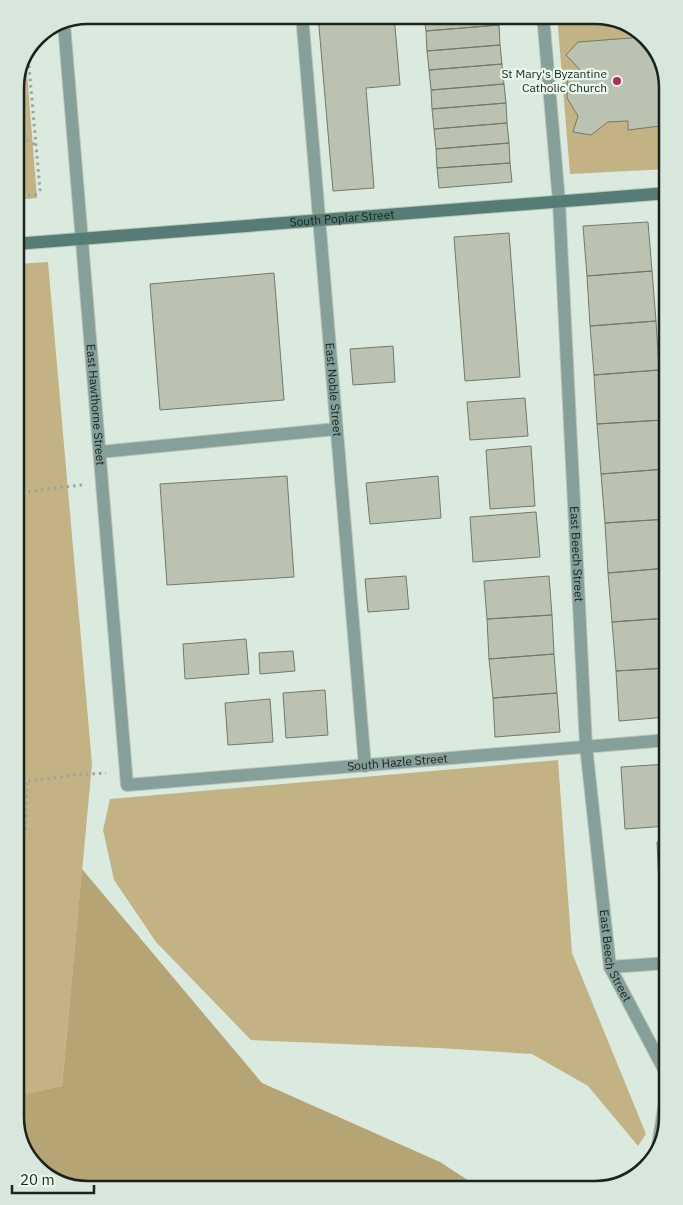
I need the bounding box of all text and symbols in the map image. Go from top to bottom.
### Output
place label: St Mary's Byzantine Catholic Church [501,66,607,95]
marker: St Mary's Byzantine Catholic Church [611,75,623,87]
street label: South Poplar Street [289,206,395,230]
street label: East Noble Street [323,342,345,437]
street label: East Hawthorne Street [84,343,109,466]
street label: East Beech Street [567,506,587,602]
street label: South Hazle Street [347,750,448,774]
street label: East Beech Street [597,909,635,1004]
scale bar [12,1162,95,1194]
text: 20 m [20,1170,55,1189]

